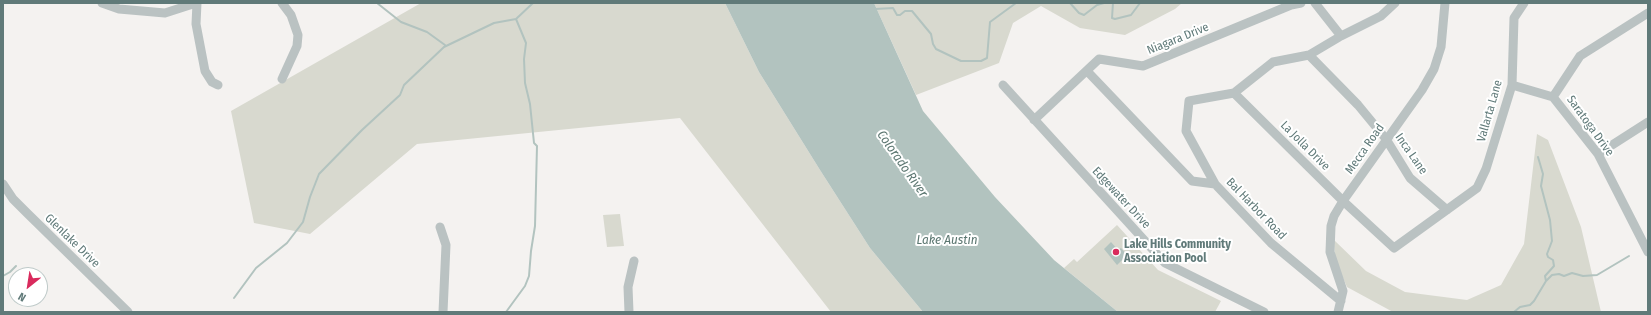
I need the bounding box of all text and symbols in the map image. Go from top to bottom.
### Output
street label: Niagara Drive [1145,20,1211,58]
street label: Vallarta Lane [1474,78,1506,144]
street label: Saratoga Drive [1563,93,1617,159]
street label: La Jolla Drive [1277,118,1333,174]
street label: Mecca Road [1342,121,1388,177]
water label: Colorado River [873,128,931,200]
street label: Inca Lane [1392,131,1430,177]
street label: Edgewater Drive [1089,164,1153,232]
street label: Bal Harbor Road [1223,175,1289,243]
street label: Glenlake Drive [42,211,102,271]
water label: Lake Austin [916,232,978,248]
place label: Lake Hills Community Association Pool [1124,238,1231,266]
marker: Lake Hills Community Association Pool [1111,247,1121,257]
north arrow [8,267,48,307]
text: N [16,290,28,304]

